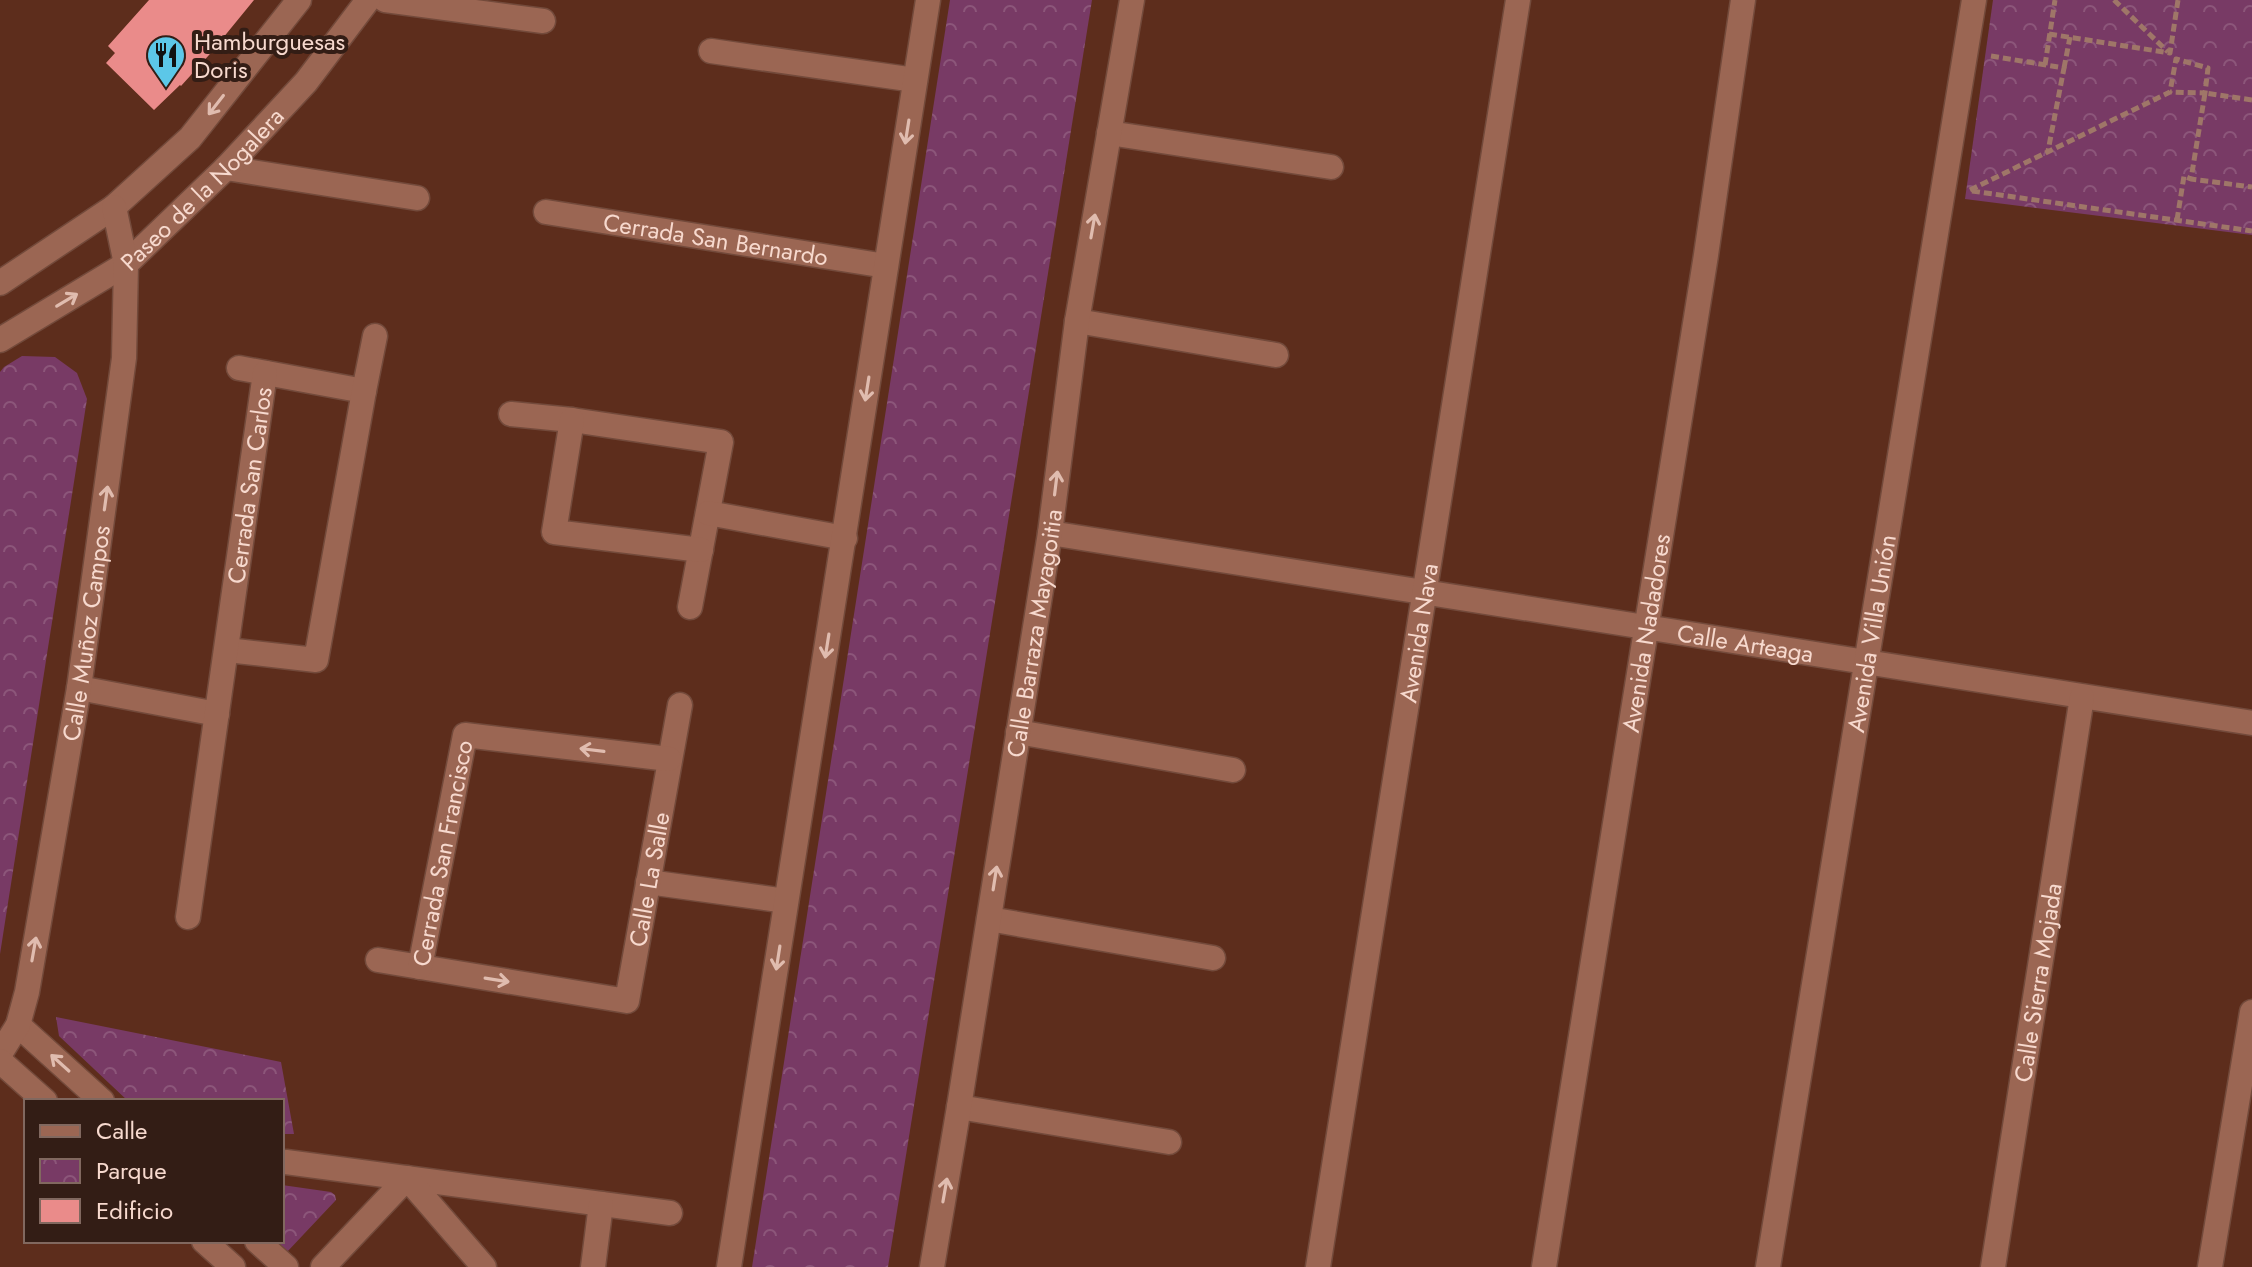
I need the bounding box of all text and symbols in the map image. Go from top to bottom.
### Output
place label: Hamburguesas Doris [194,24,345,87]
restaurant icon: Hamburguesas Doris [145,34,187,89]
one-way arrow [207,94,224,115]
street label: Paseo de la Nogalera [112,99,292,278]
one-way arrow [899,119,914,145]
street label: Cerrada San Bernardo [601,204,831,274]
one-way arrow [1086,213,1101,239]
one-way arrow [55,291,78,307]
one-way arrow [859,376,874,402]
street label: Cerrada San Carlos [218,385,280,586]
one-way arrow [1049,471,1064,496]
one-way arrow [99,486,114,511]
street label: Calle Barraza Mayagoitia [997,507,1070,760]
street label: Calle Muñoz Campos [53,523,118,744]
street label: Avenida Nadadores [1612,531,1679,735]
street label: Avenida Villa Unión [1838,532,1904,735]
street label: Avenida Nava [1390,561,1446,705]
street label: Calle Arteaga [1675,615,1816,671]
one-way arrow [819,633,834,658]
street label: Cerrada San Francisco [403,737,481,969]
one-way arrow [579,742,606,757]
street label: Calle La Salle [620,809,678,949]
one-way arrow [988,866,1003,891]
street label: Calle Sierra Mojada [2005,880,2070,1084]
one-way arrow [27,936,42,962]
one-way arrow [769,945,784,970]
one-way arrow [484,973,509,988]
one-way arrow [50,1054,71,1073]
legend [24,1099,284,1243]
text: Calle [96,1113,147,1148]
text: Parque [96,1153,167,1188]
one-way arrow [938,1178,953,1203]
text: Edificio [96,1193,173,1228]

